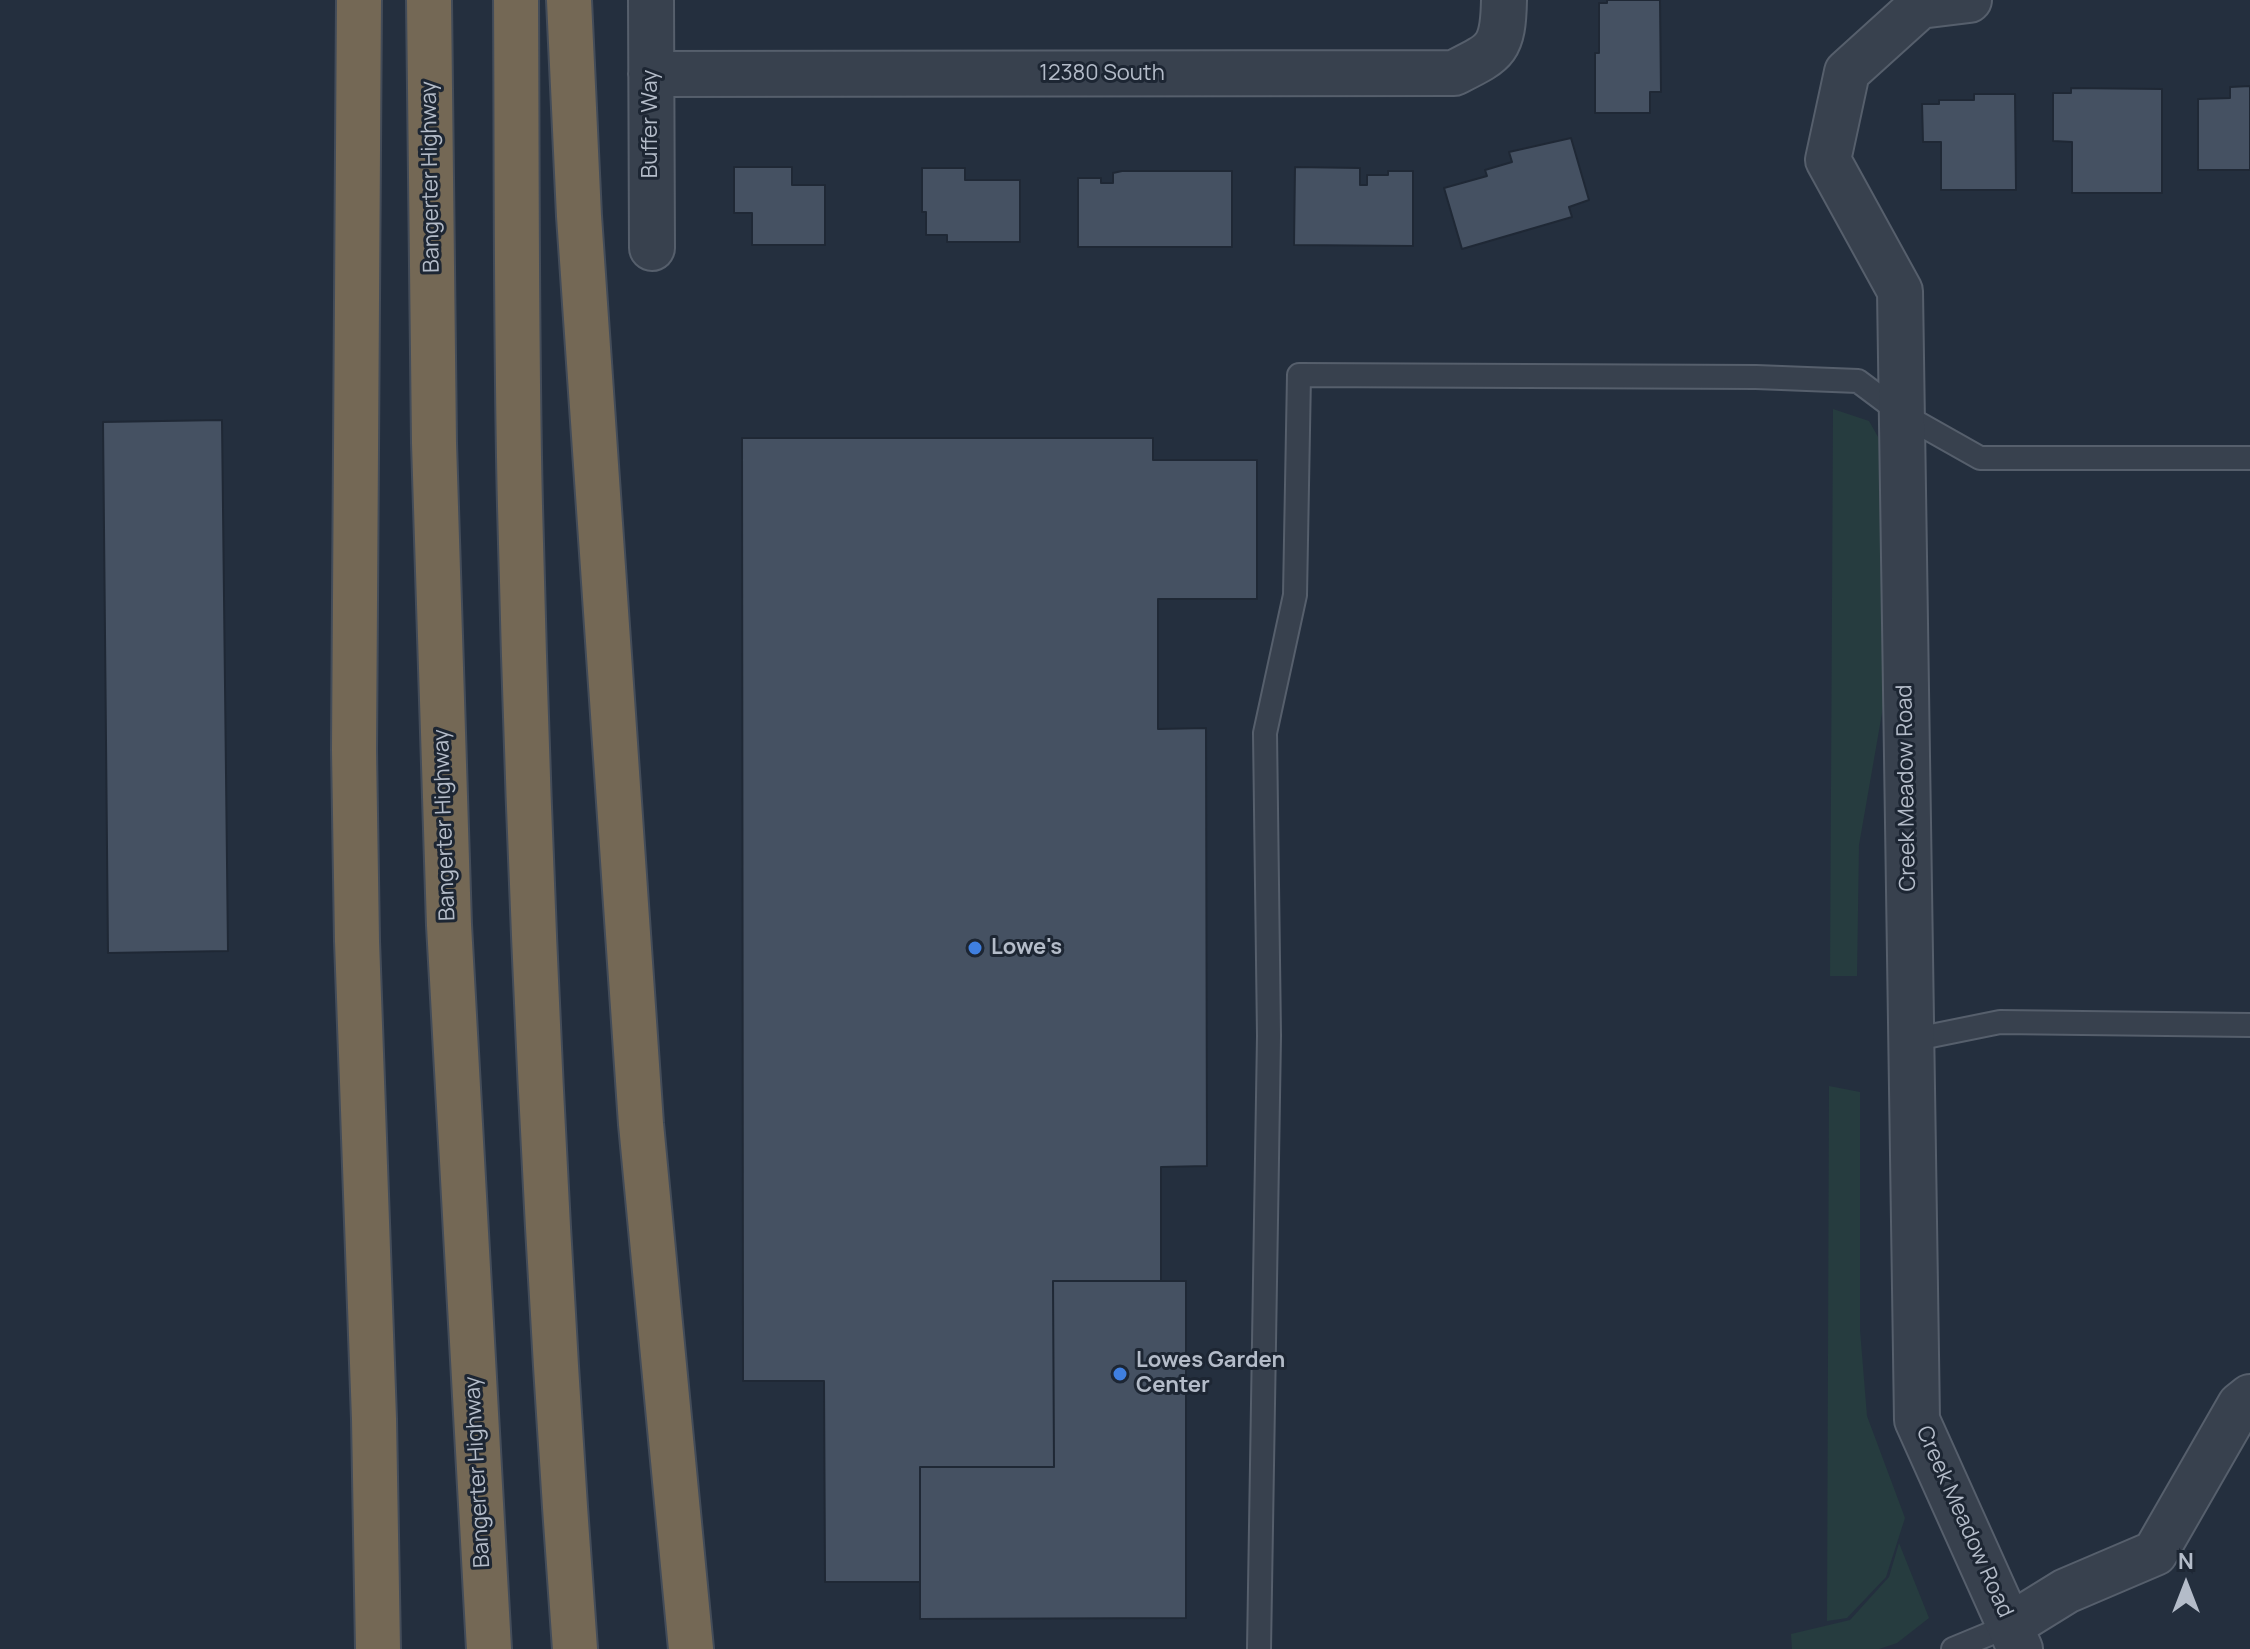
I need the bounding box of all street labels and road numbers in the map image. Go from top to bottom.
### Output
street label: 12380 South [1039,61,1165,87]
street label: Buffer Way [638,70,664,178]
street label: Bangerter Highway [416,81,446,273]
street label: Creek Meadow Road [1892,684,1922,892]
street label: Bangerter Highway [428,729,462,921]
street label: Bangerter Highway [460,1376,496,1568]
street label: Creek Meadow Road [1910,1422,2018,1622]

